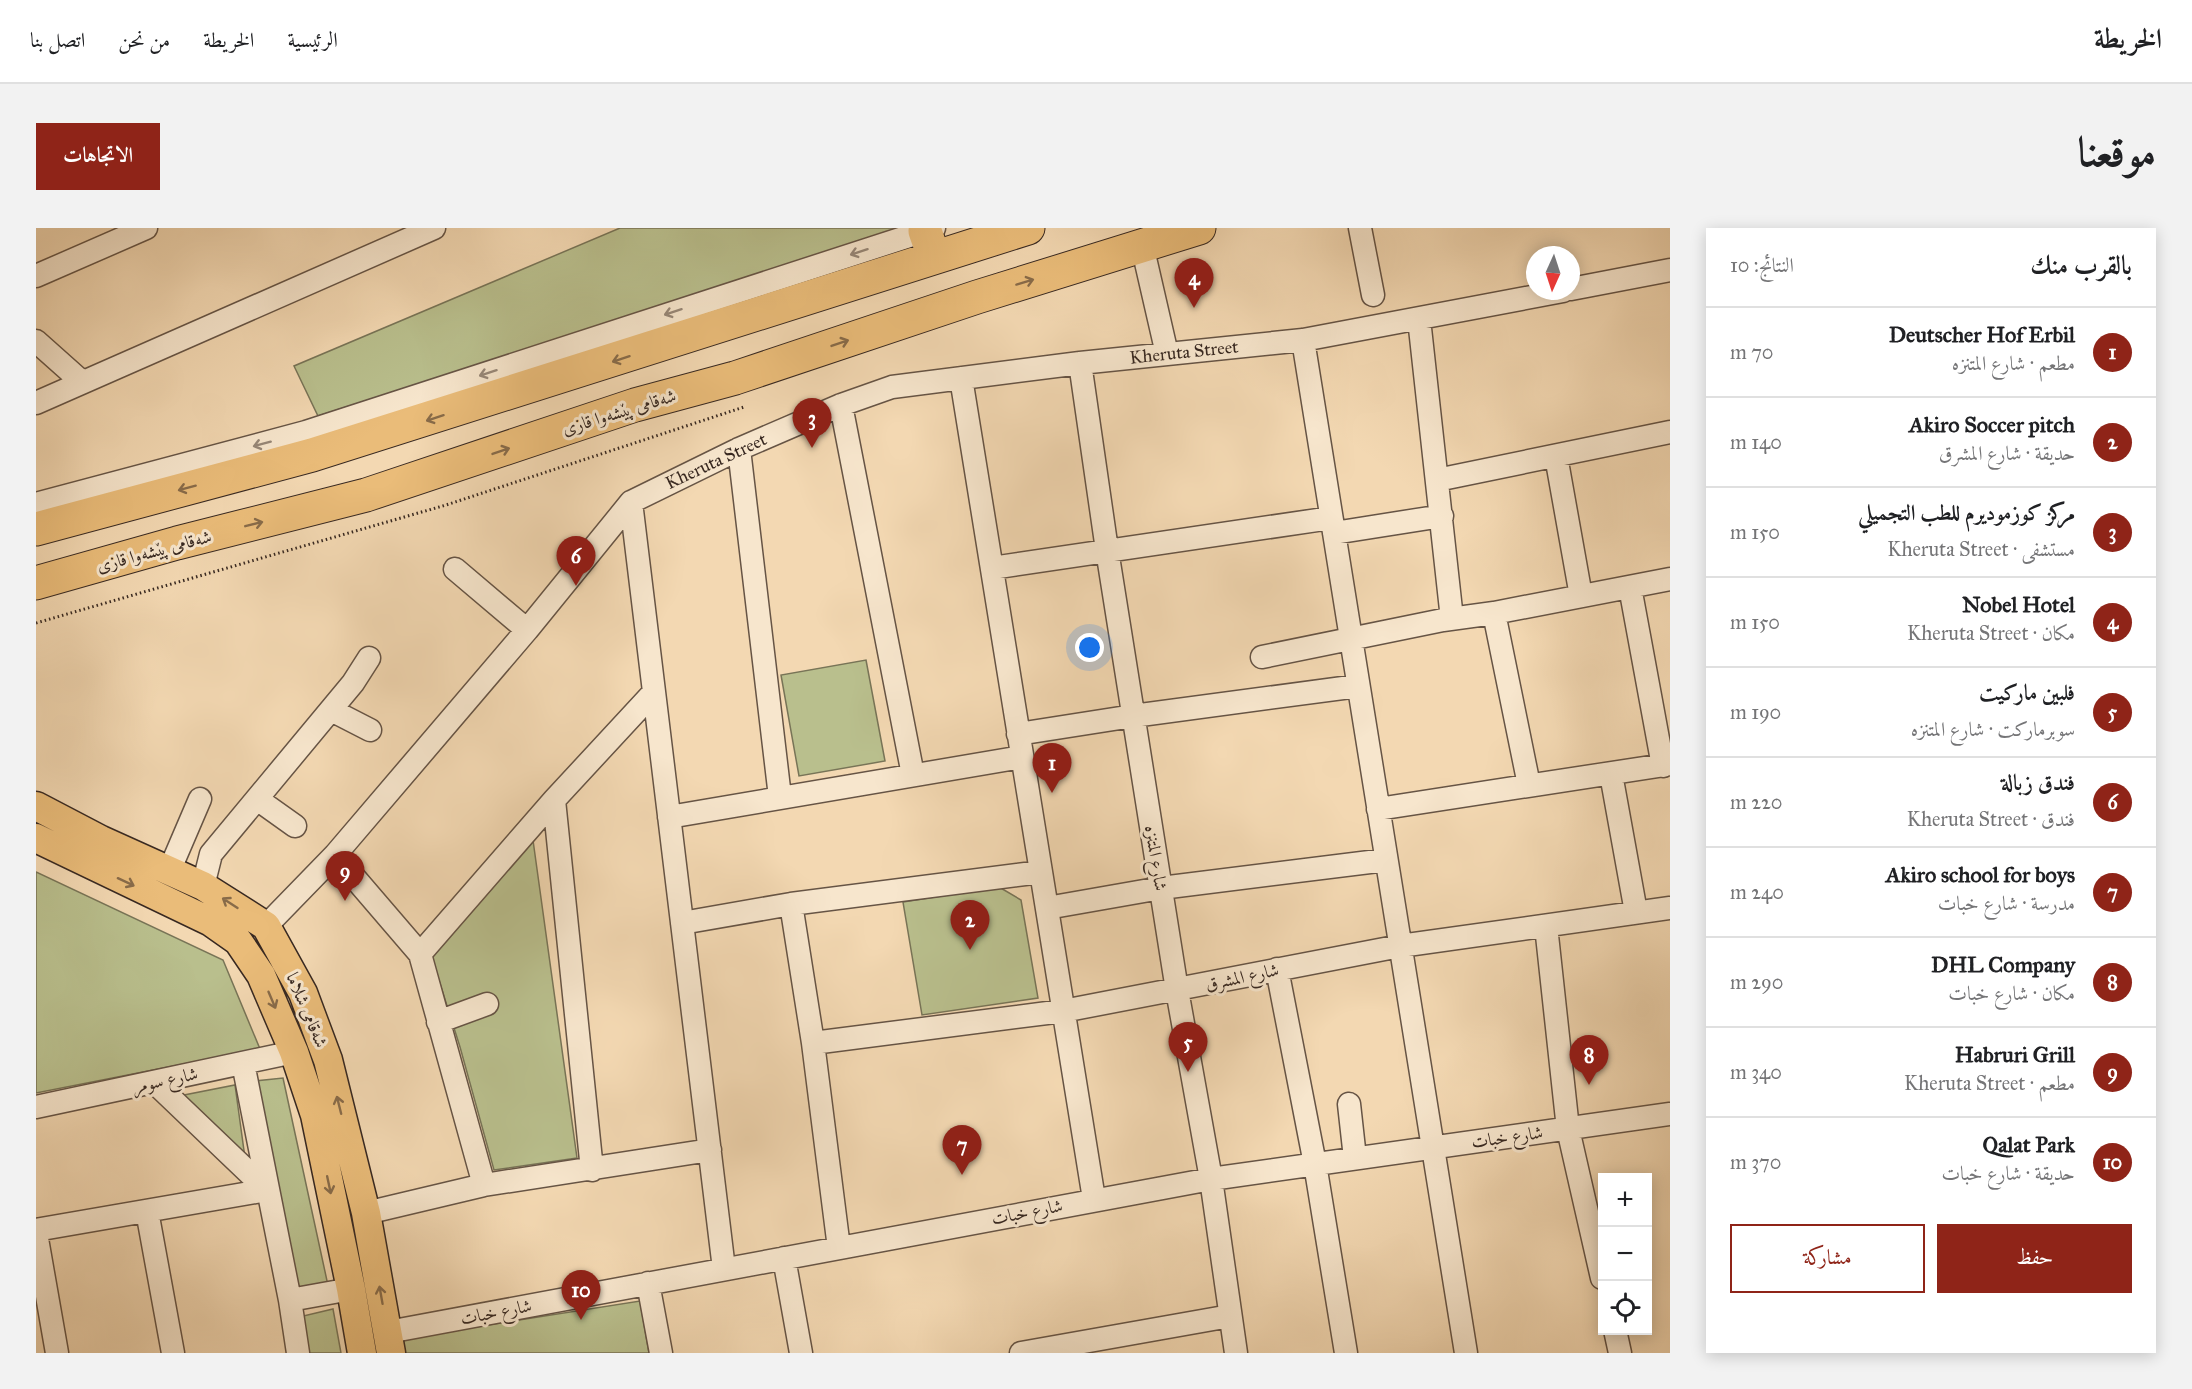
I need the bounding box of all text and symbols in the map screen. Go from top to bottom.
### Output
text: الخريطة [2094,21,2162,56]
text: اتصل بنا [30,27,85,53]
text: من نحن [118,27,170,53]
text: الخريطة [203,27,254,53]
text: الرئيسية [287,27,338,53]
button: الاتجاهات [36,123,160,190]
text: موقعنا [2078,126,2156,178]
north arrow [1526,246,1580,300]
one-way arrow [850,248,869,259]
text: بالقرب منك [2030,249,2132,281]
text: النتائج: 10 [1730,253,1794,277]
pin: 4 [1174,259,1214,308]
one-way arrow [1015,276,1034,287]
one-way arrow [664,308,683,319]
text: Deutscher Hof Erbil [1889,321,2075,348]
street label: Kheruta Street [1129,335,1240,369]
one-way arrow [830,337,849,348]
text: 70 m [1730,340,1773,364]
text: 1 [2109,340,2116,364]
text: مطعم · شارع المتنزه [1952,351,2075,375]
one-way arrow [612,354,631,365]
one-way arrow [479,368,498,379]
street label: شەقامی پێشەوا قازی [559,384,679,441]
pin: 3 [792,398,832,448]
text: Akiro Soccer pitch [1909,411,2075,438]
one-way arrow [426,413,445,424]
street label: Kheruta Street [662,428,771,494]
text: 140 m [1730,430,1782,454]
text: 2 [2108,430,2117,454]
one-way arrow [253,439,272,451]
text: حديقة · شارع المشرق [1939,441,2075,465]
one-way arrow [491,444,510,455]
one-way arrow [178,483,197,495]
text: مركز كوزموديرم للطب التجميلي [1858,499,2075,526]
one-way arrow [244,517,263,529]
text: 150 m [1730,520,1780,544]
text: 3 [2109,520,2117,544]
street label: شەقامی پێشەوا قازی [94,525,214,578]
pin: 6 [556,536,596,586]
text: مستشفى · Kheruta Street [1887,537,2075,561]
text: Nobel Hotel [1962,591,2075,618]
text: 150 m [1730,610,1780,634]
text: 4 [2107,610,2118,634]
text: مكان · Kheruta Street [1907,621,2075,645]
your location [1075,633,1104,662]
text: فلبين ماركيت [1979,679,2075,706]
text: 190 m [1730,700,1781,724]
text: 5 [2108,700,2117,724]
text: سوبرماركت · شارع المتنزه [1911,717,2075,741]
pin: 1 [1032,744,1072,793]
text: فندق زبالة [2001,769,2075,796]
text: 220 m [1730,790,1782,814]
text: 6 [2107,790,2118,814]
text: فندق · Kheruta Street [1907,807,2075,831]
street label: شارع المتنزه [1136,824,1172,893]
pin: 9 [326,852,364,901]
text: Akiro school for boys [1886,861,2075,888]
one-way arrow [117,877,135,889]
text: 240 m [1730,880,1784,904]
text: 7 [2107,880,2118,904]
text: مدرسة · شارع خبات [1938,891,2075,915]
one-way arrow [222,897,239,909]
pin: 2 [950,900,990,950]
text: DHL Company [1931,951,2075,978]
street label: شارع المشرق [1203,958,1282,999]
street label: شەقامی شلاما [281,969,333,1051]
text: 290 m [1730,970,1783,994]
text: 8 [2107,970,2118,994]
text: مكان · شارع خبات [1948,981,2075,1005]
one-way arrow [267,990,278,1008]
pin: 5 [1168,1022,1208,1072]
pin: 8 [1570,1036,1608,1085]
text: Habruri Grill [1955,1041,2075,1068]
text: 340 m [1730,1060,1782,1084]
text: 9 [2107,1060,2118,1084]
street label: شارع سومر [130,1062,201,1102]
text: مطعم · Kheruta Street [1904,1071,2075,1095]
one-way arrow [333,1096,345,1115]
street label: شارع خبات [1470,1121,1545,1157]
pin: 7 [942,1126,982,1175]
text: Qalat Park [1983,1131,2075,1158]
text: 370 m [1730,1150,1781,1174]
text: 10 [2103,1150,2122,1174]
text: حديقة · شارع خبات [1941,1161,2075,1185]
map controls [1598,1173,1652,1335]
button: + [1598,1173,1652,1227]
one-way arrow [324,1176,336,1195]
street label: شارع خبات [990,1194,1065,1234]
button: مشاركة [1730,1224,1925,1293]
button: حفظ [1937,1224,2132,1293]
button: − [1598,1227,1652,1281]
pin: 10 [562,1270,600,1320]
button: locate [1598,1281,1652,1335]
one-way arrow [375,1286,386,1306]
street label: شارع خبات [459,1294,534,1334]

